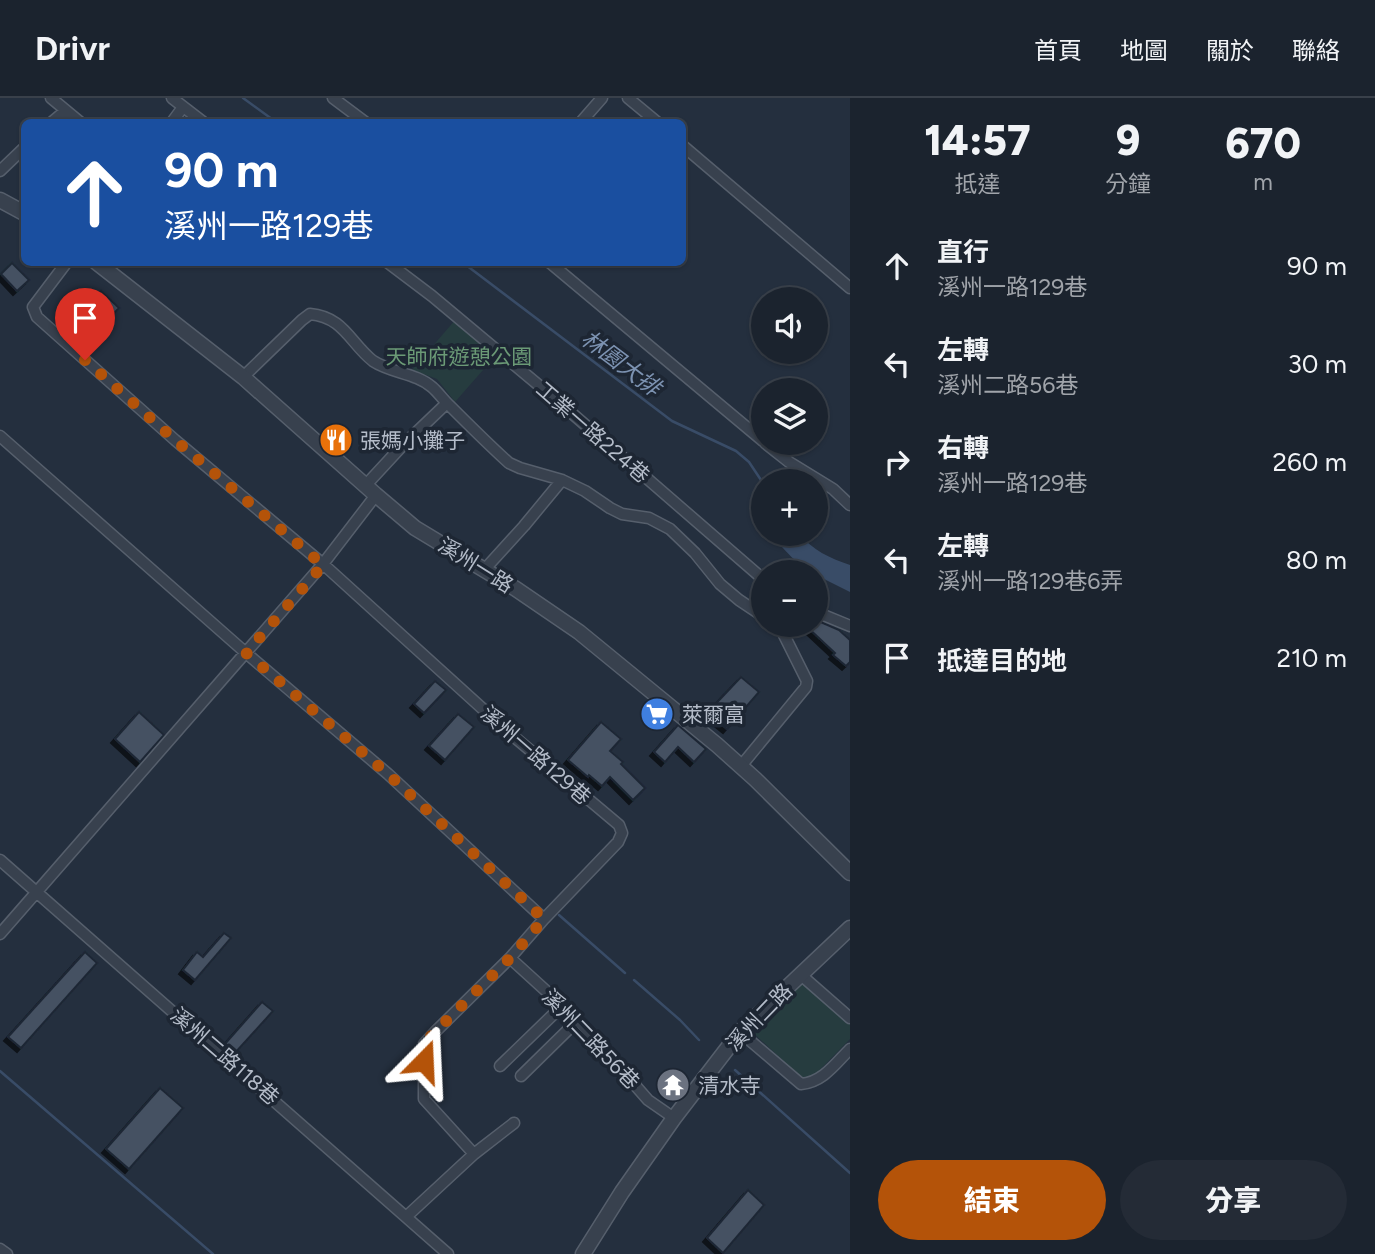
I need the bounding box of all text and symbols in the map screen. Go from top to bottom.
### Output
text: Drivr [35,29,110,68]
text: 首頁 [1034,36,1082,65]
text: 地圖 [1120,36,1168,65]
text: 關於 [1206,36,1254,65]
text: 聯絡 [1292,36,1340,65]
text: 14:57 [924,115,1031,166]
text: 9 [1116,115,1140,166]
text: 670 [1225,118,1301,169]
text: 90 m [164,140,279,199]
icon: ahead [49,147,140,238]
text: m [1253,168,1273,196]
text: 抵達 [954,170,1000,198]
text: 分鐘 [1105,170,1151,198]
text: 溪州一路129巷 [164,207,373,245]
text: 直行 [937,236,989,268]
icon: ahead [878,247,916,285]
text: 90 m [1287,250,1347,282]
text: 溪州一路129巷 [937,273,1087,301]
map controls [751,287,828,637]
button: sound [751,287,828,364]
pin [55,288,115,360]
icon: arrive [66,299,104,337]
water label: 林園大排 [576,324,669,404]
text: 左轉 [937,334,989,366]
park label: 天師府遊憩公園 [386,344,533,369]
icon: left [878,345,916,383]
text: 30 m [1288,348,1347,380]
text: 溪州二路56巷 [937,371,1078,399]
street label: 工業一路224巷 [531,376,655,488]
button: layers [751,378,828,455]
restaurant icon: 張媽小攤子 [317,421,355,459]
place label: 張媽小攤子 [360,428,465,453]
text: 右轉 [937,432,989,464]
icon: right [878,443,916,481]
text: 260 m [1273,446,1347,478]
button: + [751,469,828,546]
text: 溪州一路129巷 [937,469,1087,497]
text: 左轉 [937,530,989,562]
street label: 溪州一路 [434,532,518,598]
icon: left [878,541,916,579]
text: 80 m [1286,544,1347,576]
button: − [751,560,828,637]
text: 溪州一路129巷6弄 [937,567,1123,595]
icon: arrive [878,639,916,677]
text: 210 m [1277,642,1347,674]
text: 抵達目的地 [937,645,1067,677]
supermarket icon: 萊爾富 [638,695,676,733]
street label: 溪州一路129巷 [476,701,596,809]
place label: 萊爾富 [682,702,745,727]
street label: 溪州二路 [721,978,797,1056]
street label: 溪州二路56巷 [537,984,645,1094]
street label: 溪州二路118巷 [166,1002,284,1110]
position arrow [387,1024,461,1098]
temple icon: 清水寺 [654,1066,692,1104]
place label: 清水寺 [698,1073,761,1098]
button: 結束 [878,1160,1106,1240]
button: 分享 [1120,1160,1347,1240]

